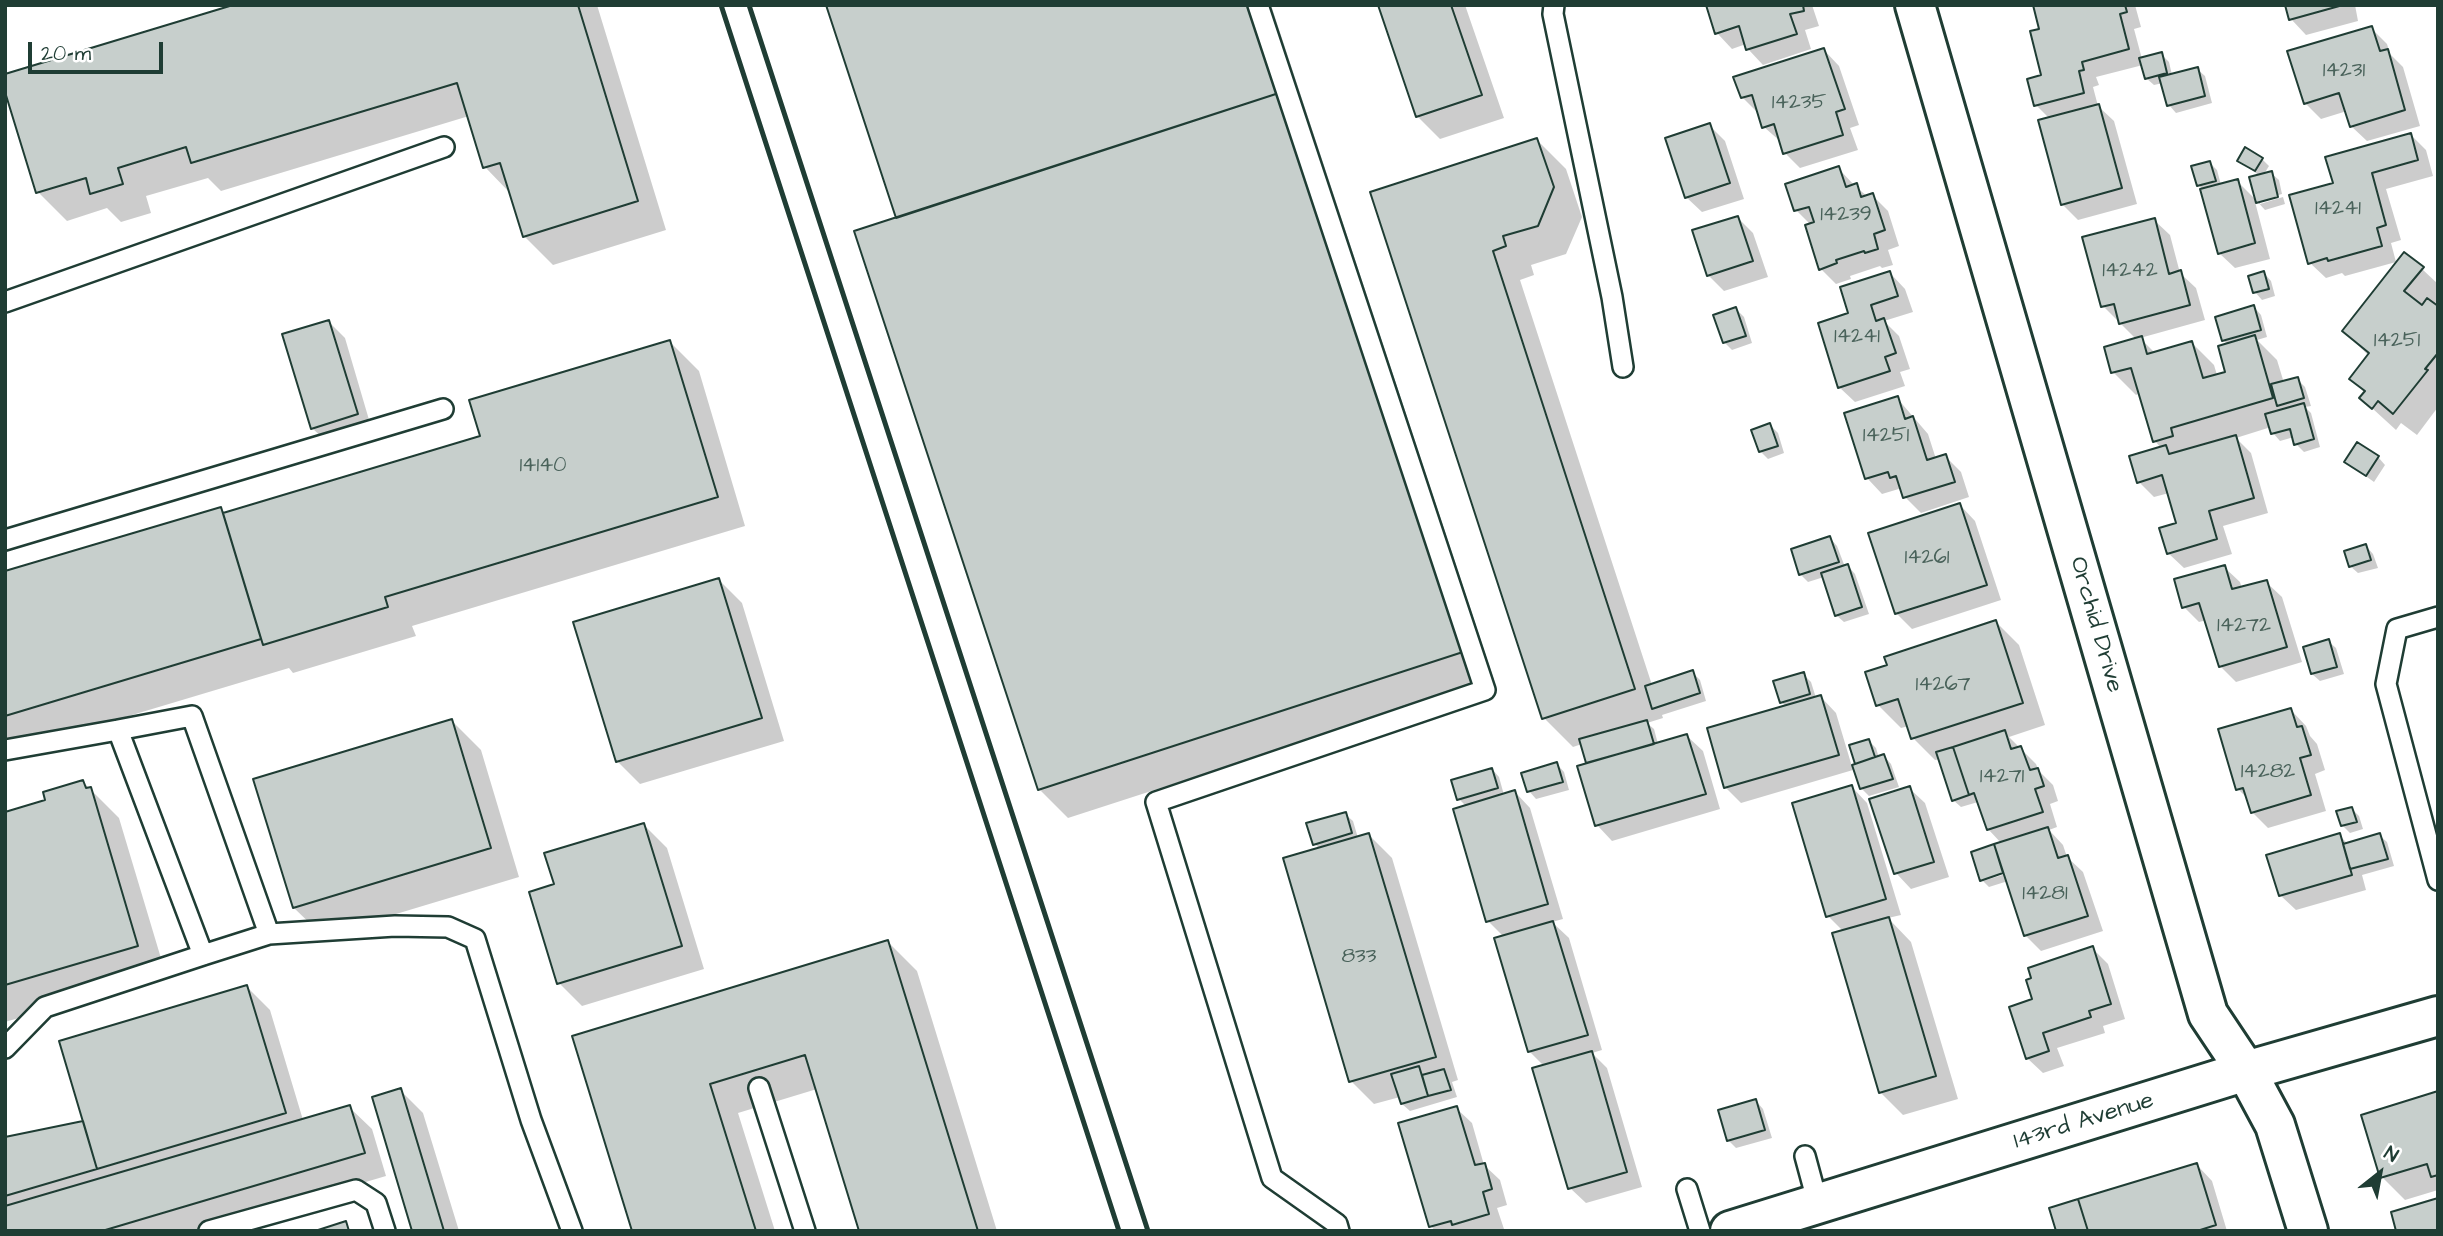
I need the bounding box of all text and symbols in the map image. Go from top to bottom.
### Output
scale bar [32,28,166,72]
text: 20 m [41,39,91,68]
house number: 14231 [2323,59,2365,85]
house number: 14235 [1772,91,1826,117]
house number: 14241 [2315,197,2361,223]
house number: 14239 [1820,203,1872,229]
house number: 14242 [2102,259,2158,285]
house number: 14241 [1834,325,1880,351]
house number: 14251 [2374,329,2420,355]
house number: 14251 [1863,424,1909,450]
house number: 14140 [519,454,567,480]
house number: 14261 [1905,546,1949,572]
street label: Orchid Drive [2062,554,2128,696]
house number: 14272 [2217,614,2271,640]
house number: 14267 [1915,673,1971,699]
house number: 14282 [2241,760,2295,786]
house number: 14271 [1980,765,2024,791]
house number: 14281 [2022,882,2068,908]
house number: 833 [1342,945,1376,971]
street label: 143rd Avenue [2011,1087,2157,1157]
north arrow [2345,1138,2415,1208]
text: N [2379,1140,2403,1169]

